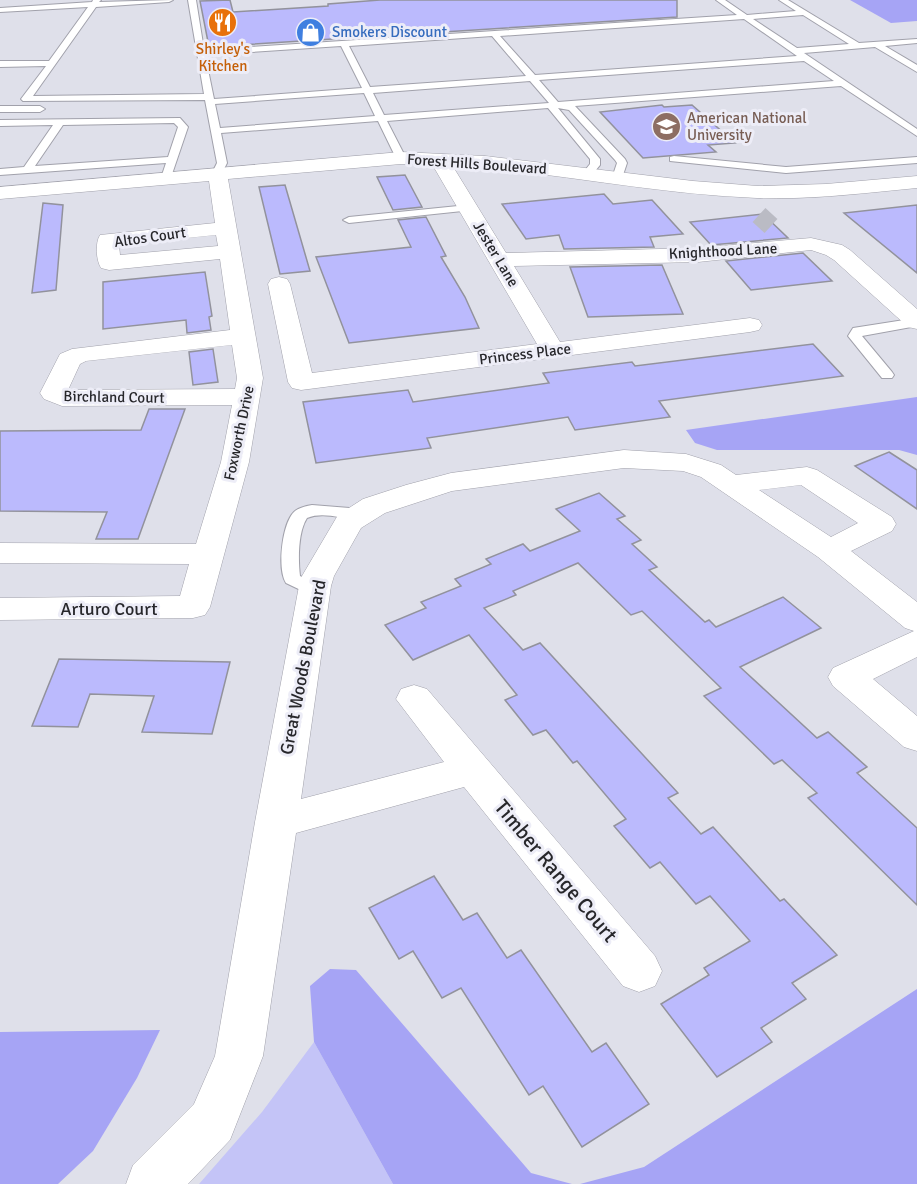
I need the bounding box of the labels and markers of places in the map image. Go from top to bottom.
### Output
restaurant icon: Shirley's Kitchen [207,6,239,38]
shop icon: Smokers Discount [295,16,327,48]
place label: Smokers Discount [332,23,447,41]
place label: Shirley's Kitchen [196,40,251,75]
place label: American National University [687,109,807,144]
school or university icon: American National University [650,111,682,143]

